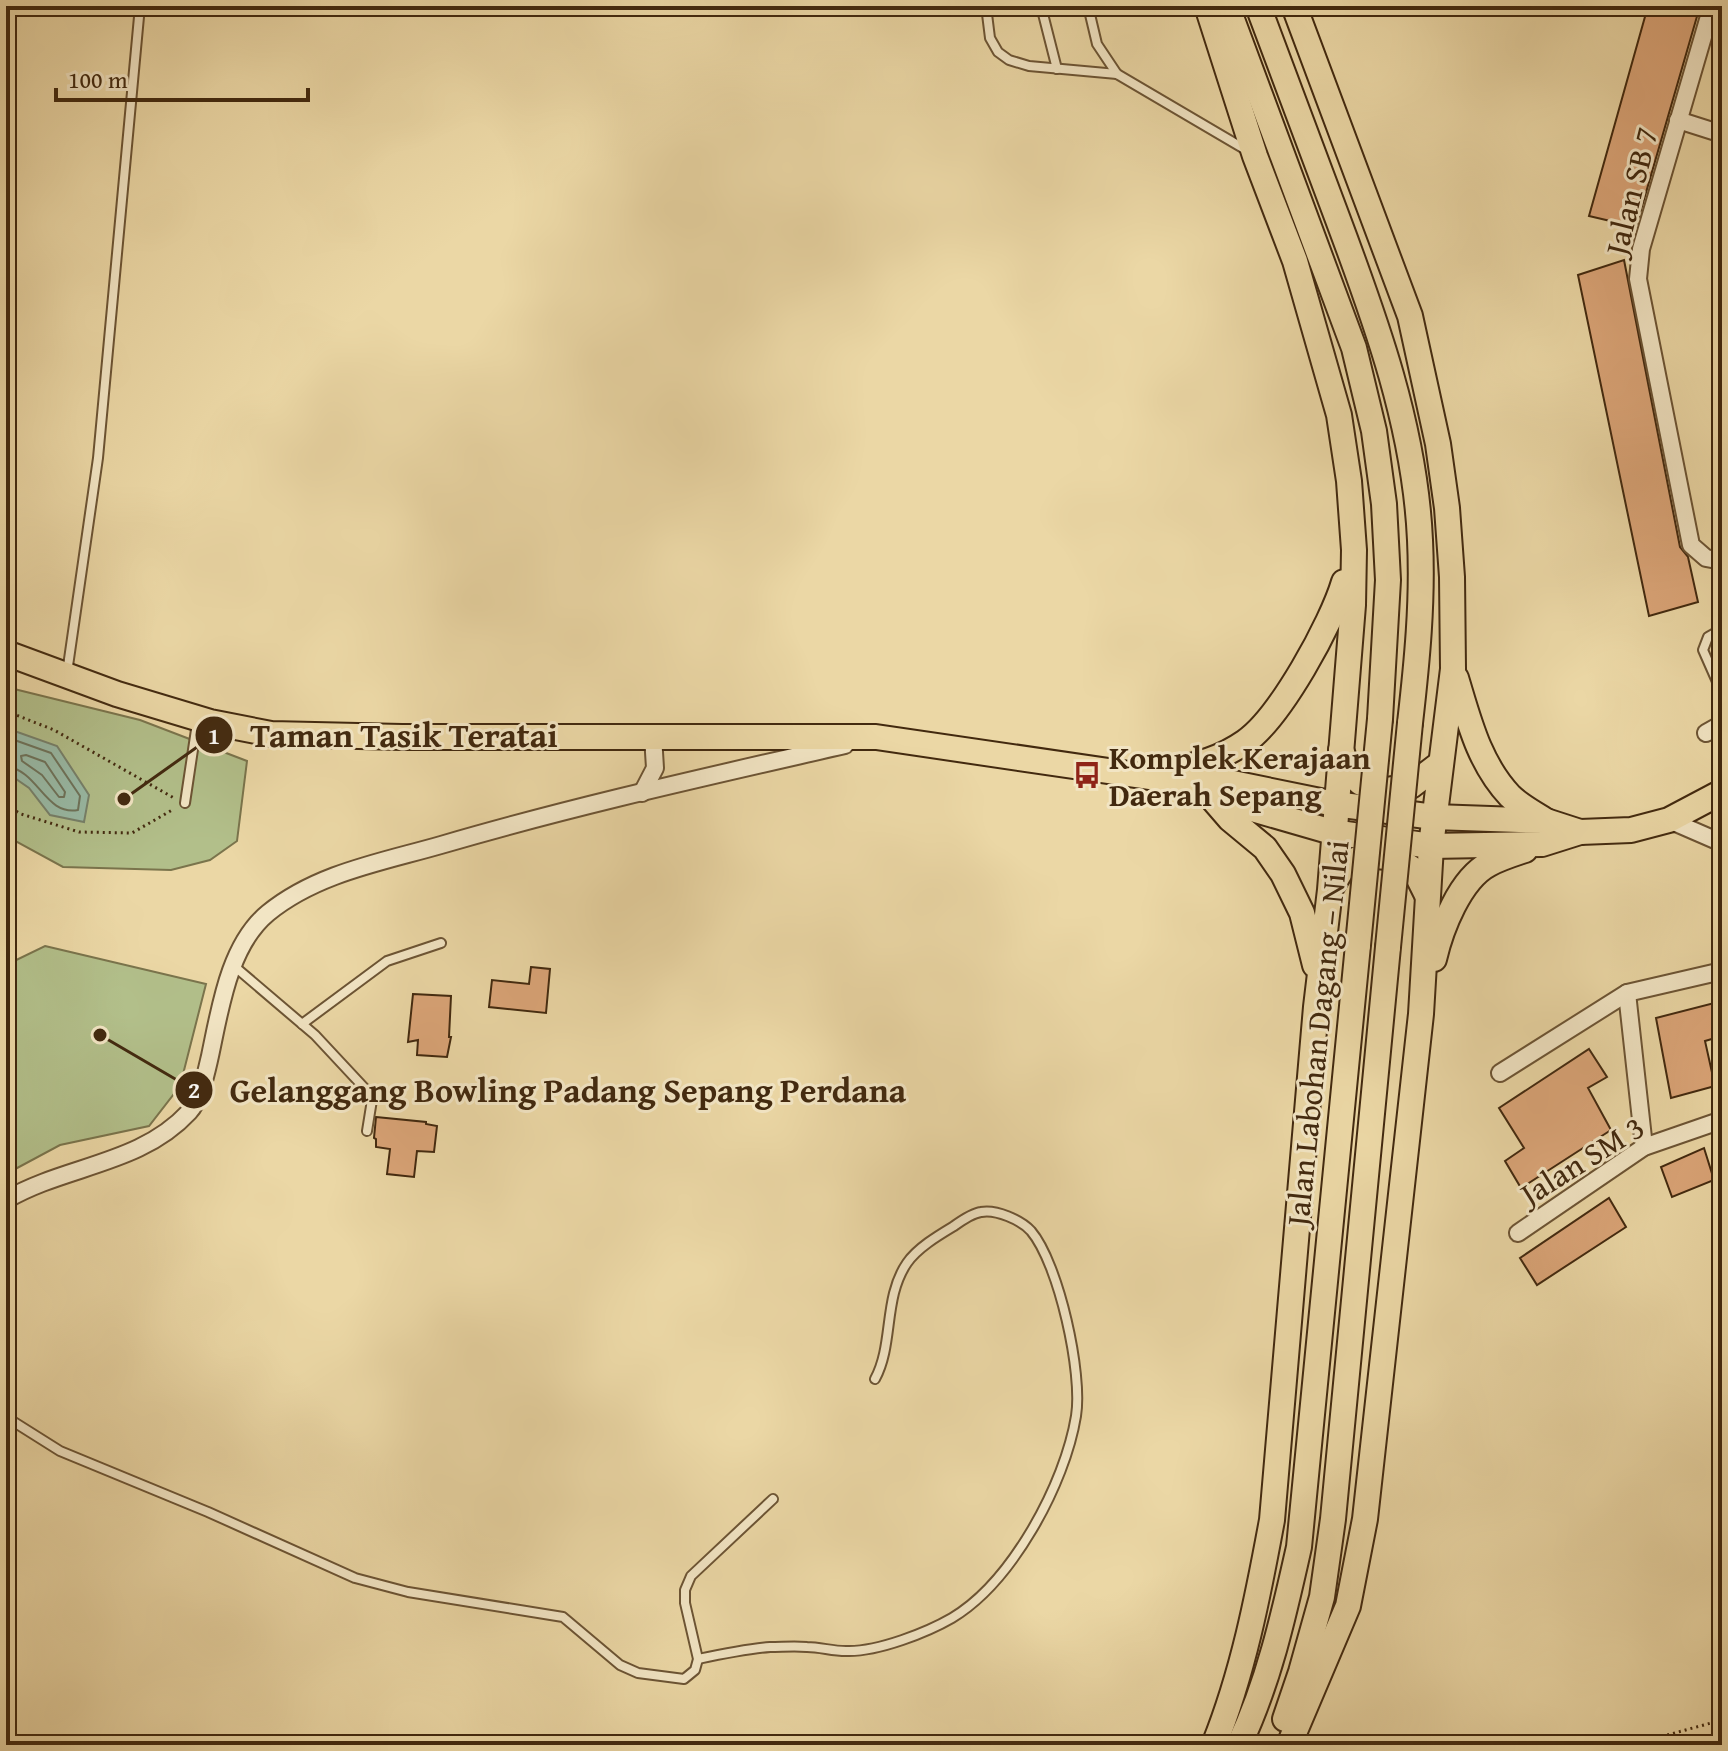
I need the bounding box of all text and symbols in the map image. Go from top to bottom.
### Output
scale bar [56,52,308,102]
text: 100 m [68,62,128,97]
street label: Jalan SB 7 [1591,122,1670,264]
callout: Taman Tasik Teratai [194,706,573,764]
text: Taman Tasik Teratai [250,710,558,759]
text: 1 [208,718,220,753]
place label: Komplek Kerajaan Daerah Sepang [1109,734,1371,818]
bus stop icon: Komplek Kerajaan Daerah Sepang [1072,760,1102,790]
street label: Jalan Labohan Dagang ‒ Nilai [1273,838,1361,1232]
callout: Gelanggang Bowling Padang Sepang Perdana [174,1061,923,1119]
text: Gelanggang Bowling Padang Sepang Perdana [230,1065,907,1114]
text: 2 [188,1072,200,1107]
street label: Jalan SM 3 [1507,1103,1653,1219]

